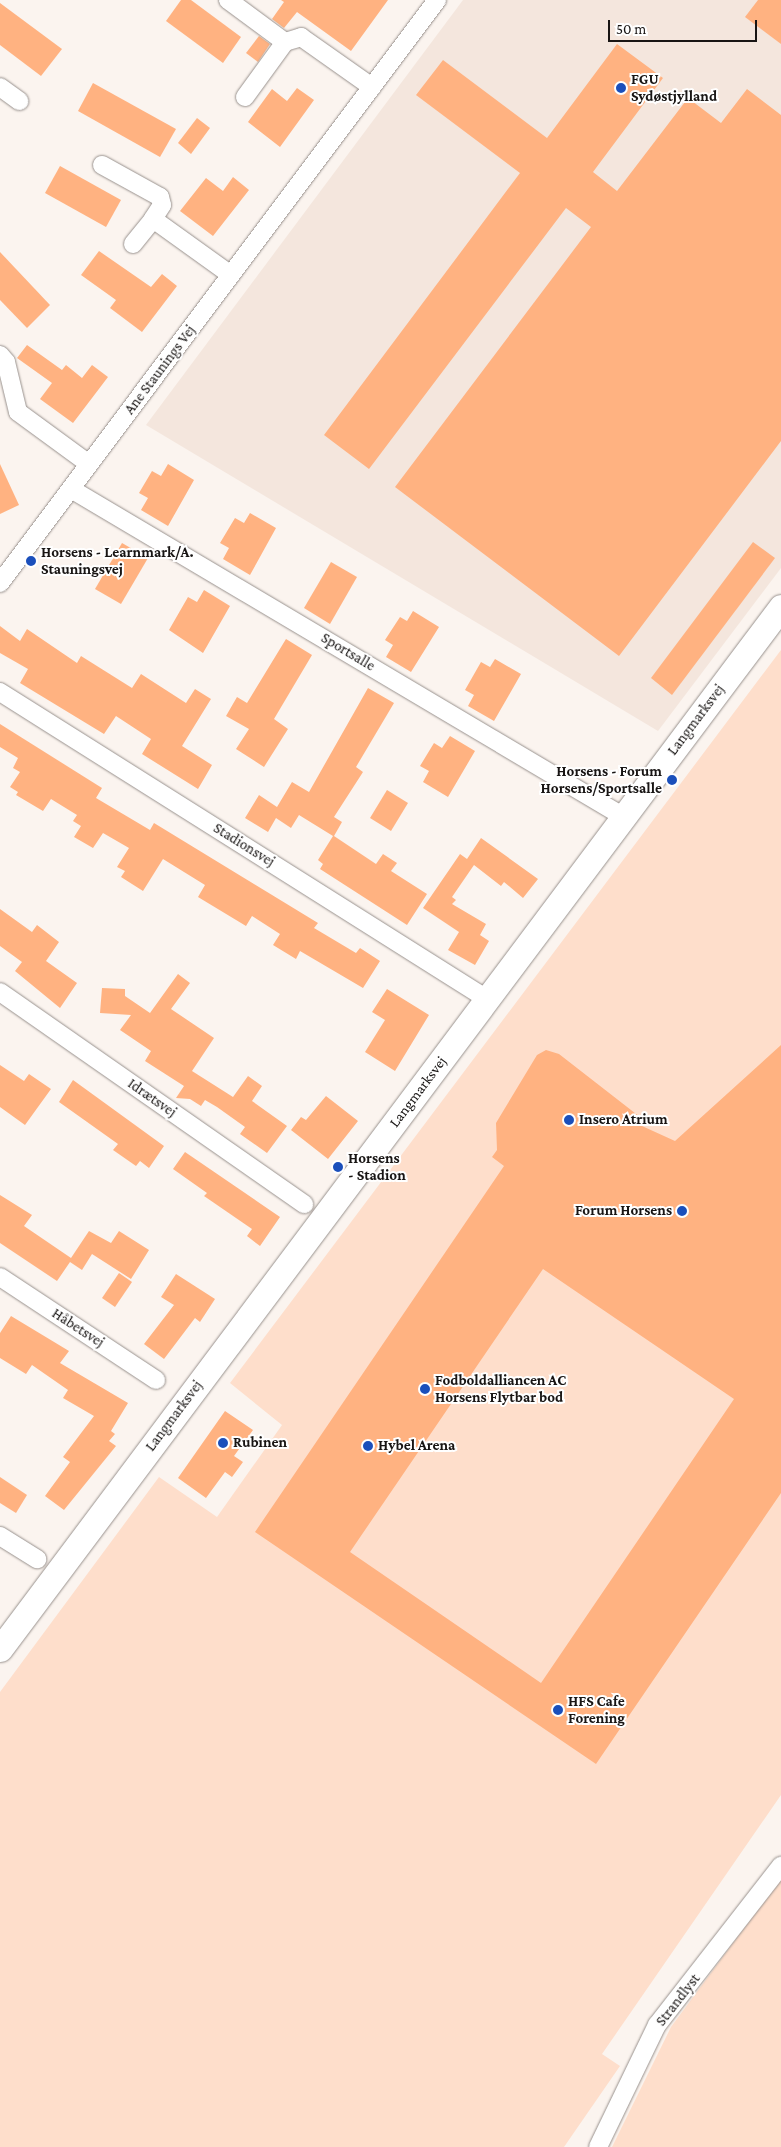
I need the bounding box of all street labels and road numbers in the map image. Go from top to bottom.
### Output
street label: Ane Staunings Vej [121,322,199,418]
street label: Sportsalle [318,629,378,675]
street label: Langmarksvej [664,681,728,759]
street label: Stadionsvej [210,819,278,871]
street label: Langmarksvej [386,1053,450,1131]
street label: Idrætsvej [124,1075,180,1121]
street label: Håbetsvej [48,1304,108,1352]
street label: Langmarksvej [142,1377,206,1455]
street label: Strandlyst [652,1970,704,2030]

